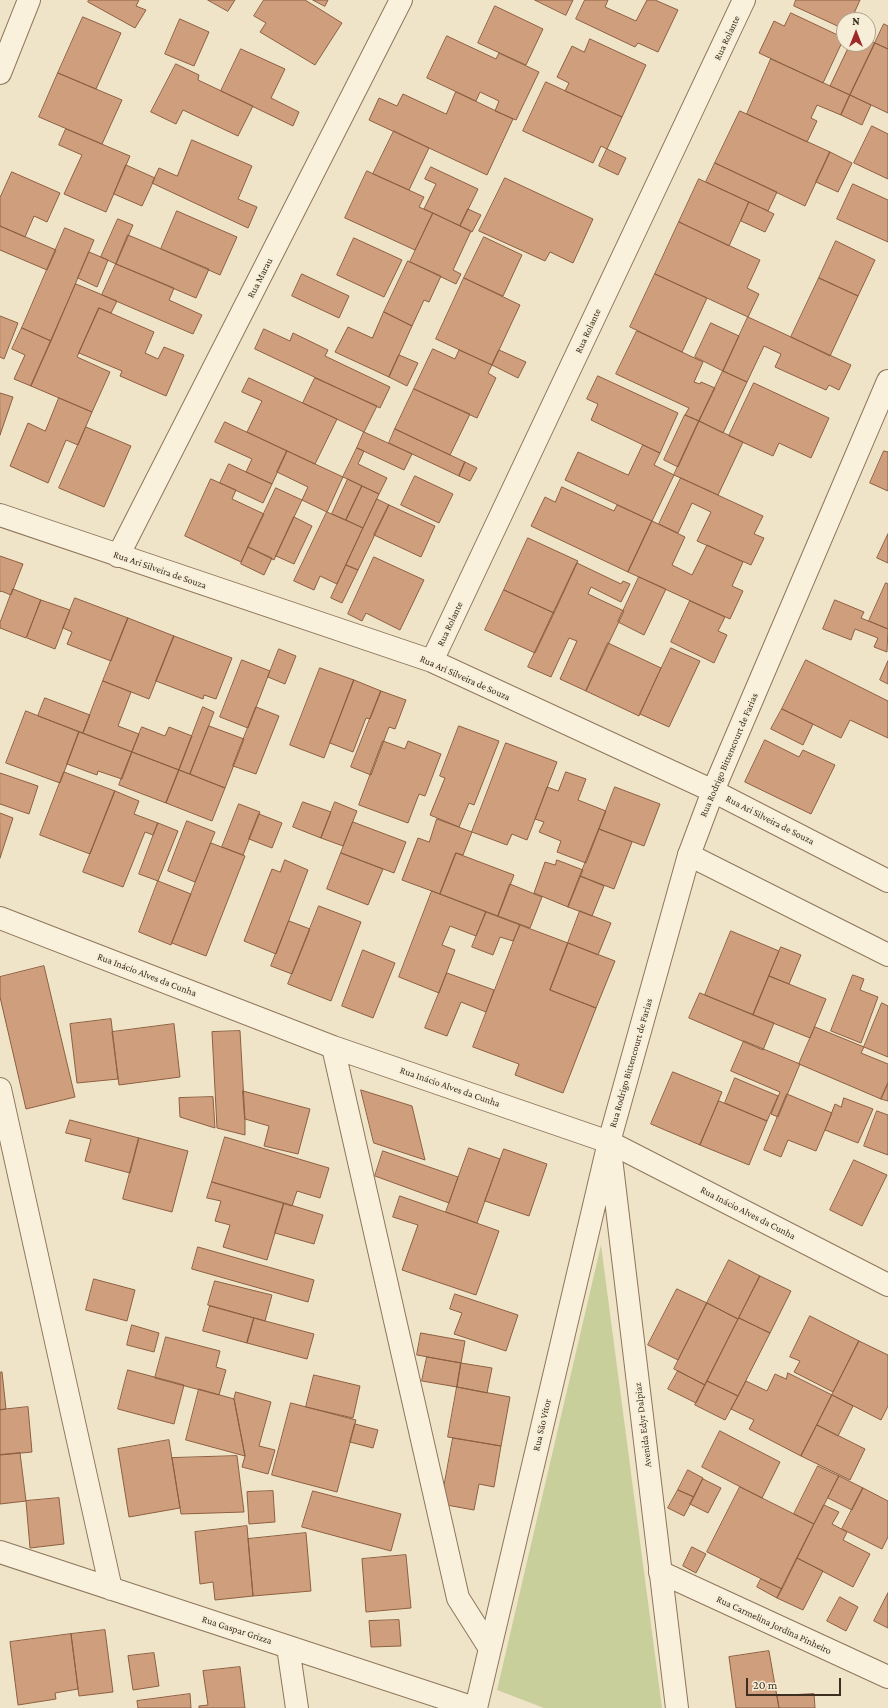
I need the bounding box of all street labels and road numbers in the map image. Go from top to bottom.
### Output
street label: Rua Rolante [711,14,743,62]
street label: Rua Marau [245,256,275,300]
street label: Rua Rolante [572,307,604,355]
street label: Rua Ari Silveira de Souza [112,548,208,592]
street label: Rua Rolante [434,600,466,648]
street label: Rua Ari Silveira de Souza [418,653,512,703]
street label: Rua Rodrigo Bittencourt de Farias [697,691,761,819]
street label: Rua Ari Silveira de Souza [724,792,816,848]
street label: Rua Inácio Alves da Cunha [96,951,198,999]
street label: Rua Rodrigo Bittencourt de Farias [607,997,655,1129]
street label: Rua Inácio Alves da Cunha [398,1064,502,1110]
street label: Rua Inácio Alves da Cunha [698,1184,798,1242]
street label: Avenida Edyr Dalpiaz [632,1382,654,1468]
street label: Rua São Vítor [530,1398,554,1452]
street label: Rua Carmelina Jordina Pinheiro [715,1593,833,1657]
street label: Rua Gaspar Grizza [200,1613,274,1647]

